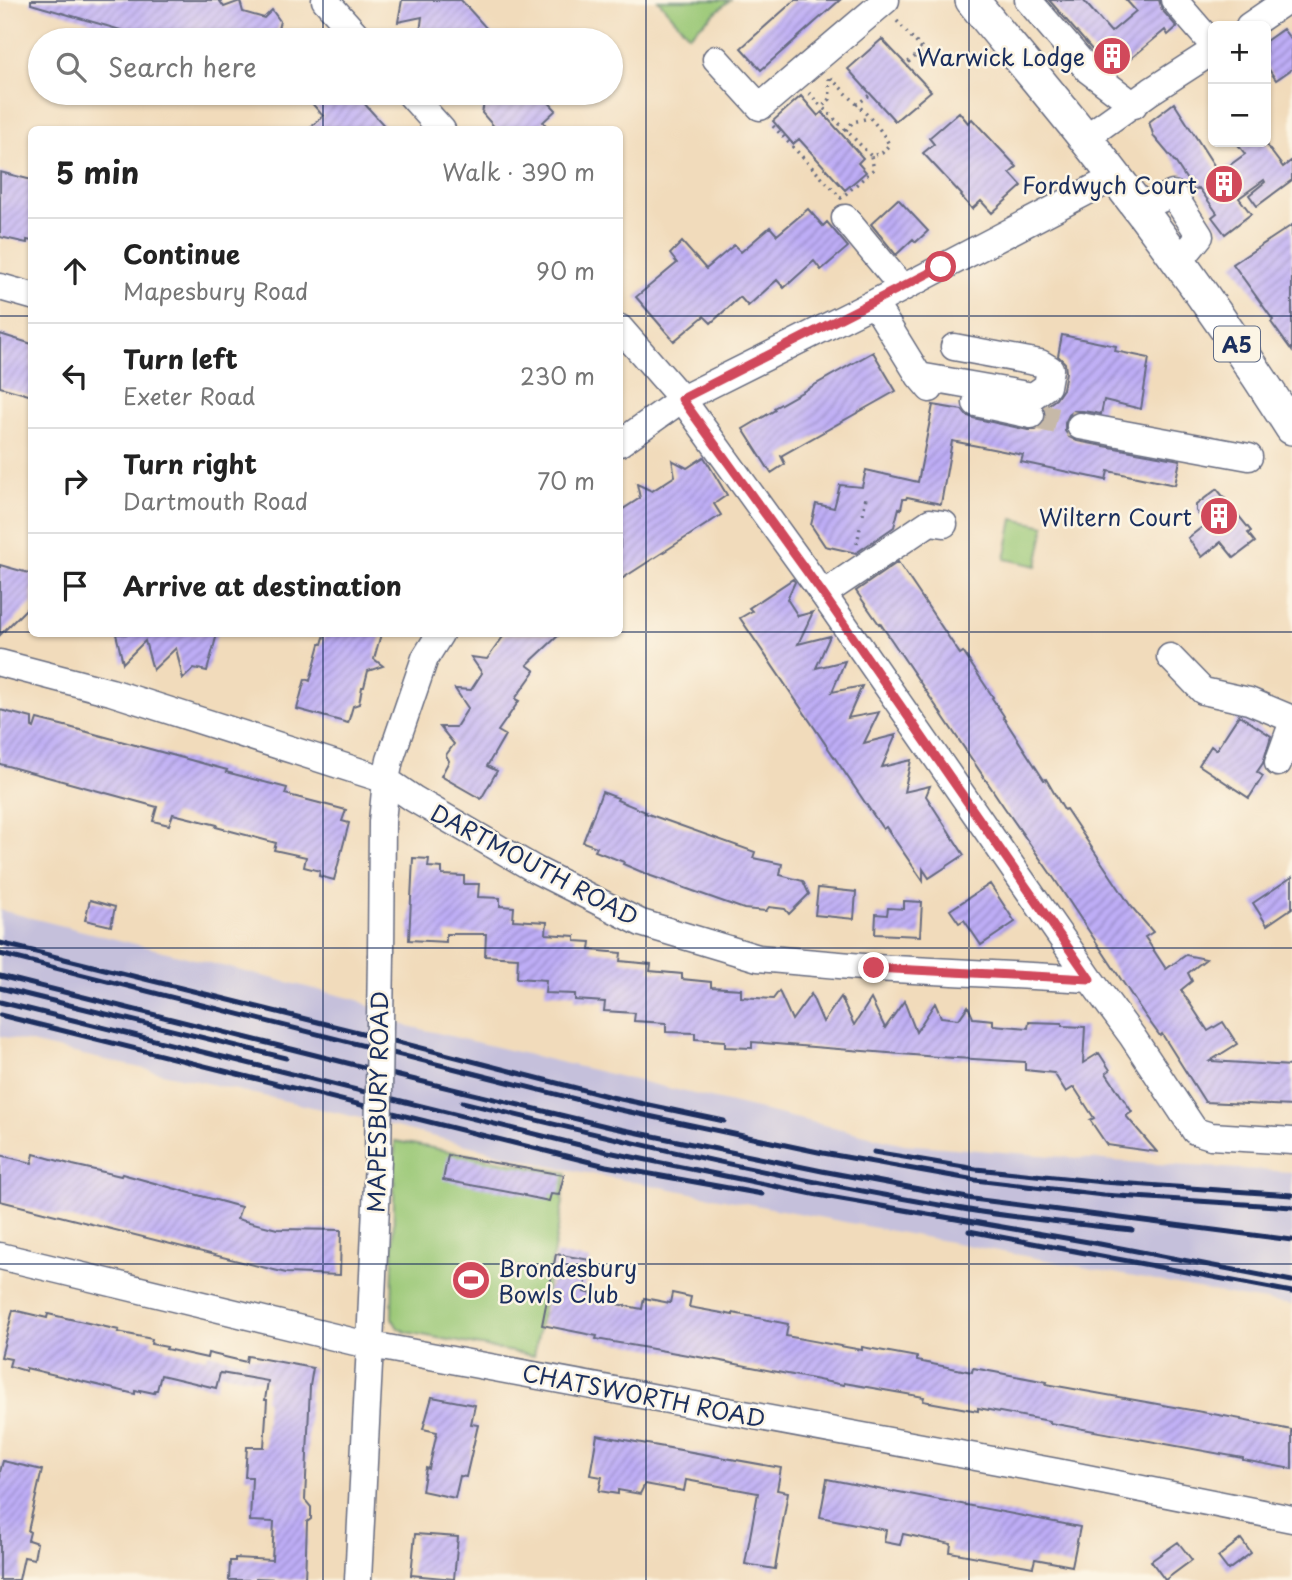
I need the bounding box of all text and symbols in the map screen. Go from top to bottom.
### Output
map controls [1208,21,1271,147]
button: + [1208,21,1271,84]
search box [28,28,623,105]
building icon: Warwick Lodge [1091,35,1133,77]
place label: Warwick Lodge [916,39,1085,74]
text: Search here [108,47,257,86]
icon: search [52,48,90,86]
button: − [1208,84,1271,147]
text: 5 min [56,149,139,194]
text: Walk · 390 m [442,154,595,189]
building icon: Fordwych Court [1203,163,1245,205]
place label: Fordwych Court [1022,167,1197,202]
text: Continue [123,234,240,273]
route start [925,251,956,282]
icon: ahead [56,252,94,290]
text: 90 m [536,253,595,288]
text: Mapesbury Road [123,273,308,308]
road number: A5 [1214,326,1260,362]
text: Turn left [123,339,238,378]
icon: left [56,357,94,395]
text: 230 m [520,358,595,393]
text: Exeter Road [123,378,255,413]
text: Turn right [123,444,257,483]
icon: right [56,462,94,500]
text: 70 m [537,463,595,498]
text: Dartmouth Road [123,483,308,518]
building icon: Wiltern Court [1198,495,1240,537]
place label: Wiltern Court [1039,499,1192,534]
text: Arrive at destination [123,566,402,605]
icon: arrive [56,567,94,605]
street label: DARTMOUTH ROAD [425,794,645,934]
route end [858,952,889,983]
street label: MAPESBURY ROAD [358,991,396,1213]
place label: Brondesbury Bowls Club [498,1250,637,1311]
sports icon: Brondesbury Bowls Club [450,1259,492,1301]
street label: CHATSWORTH ROAD [519,1354,769,1436]

